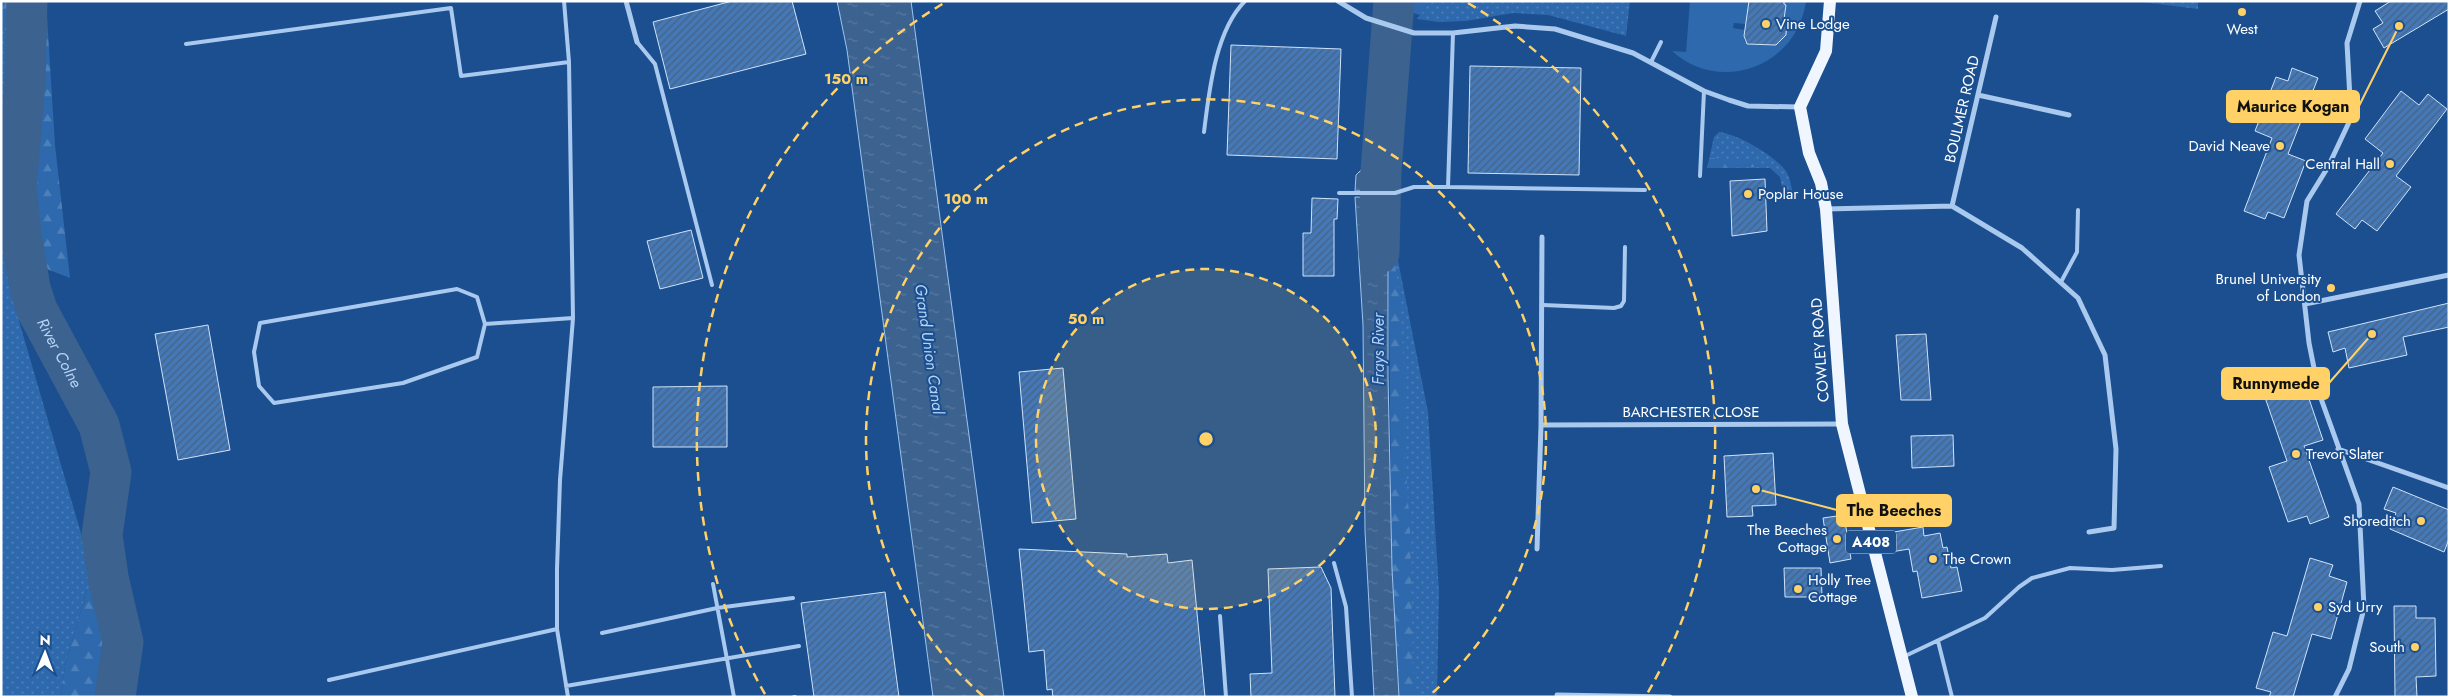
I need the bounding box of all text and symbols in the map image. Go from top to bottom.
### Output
marker: West [2236,6,2248,18]
place label: Vine Lodge [1776,13,1850,35]
marker: Vine Lodge [1760,18,1772,30]
place label: West [2226,18,2258,40]
street label: BOULMER ROAD [1939,53,1985,165]
text: 150 m [824,68,868,90]
callout: Maurice Kogan [2227,91,2359,122]
text: Maurice Kogan [2237,95,2349,118]
place label: David Neave [2189,135,2270,157]
marker: David Neave [2274,140,2286,152]
place label: Central Hall [2305,153,2380,175]
marker: Central Hall [2384,158,2396,170]
place label: Poplar House [1758,183,1844,205]
text: 100 m [944,188,988,210]
marker: Poplar House [1742,188,1754,200]
place label: Brunel University of London [2216,268,2321,307]
water label: Grand Union Canal [909,282,950,417]
marker: Brunel University of London [2325,282,2337,294]
street label: COWLEY ROAD [1805,297,1835,403]
text: 50 m [1068,308,1104,330]
water label: Frays River [1367,311,1390,385]
water label: River Colne [31,314,88,392]
callout: Runnymede [2222,368,2329,399]
text: Runnymede [2232,372,2320,395]
street label: BARCHESTER CLOSE [1623,401,1759,423]
centre of rings [1197,430,1215,448]
place label: Trevor Slater [2306,443,2385,465]
marker: Trevor Slater [2290,448,2302,460]
callout: The Beeches [1837,495,1951,526]
text: The Beeches [1847,499,1941,522]
place label: Shoreditch [2343,510,2411,532]
marker: Shoreditch [2415,515,2427,527]
place label: The Beeches Cottage [1747,519,1827,558]
road number: A408 [1846,530,1896,554]
marker: The Beeches Cottage [1831,533,1843,545]
place label: The Crown [1943,548,2011,570]
marker: The Crown [1927,553,1939,565]
place label: Holly Tree Cottage [1808,569,1871,608]
marker: Holly Tree Cottage [1792,583,1804,595]
place label: Syd Urry [2328,596,2383,618]
marker: Syd Urry [2312,601,2324,613]
north arrow [20,628,70,678]
text: N [39,630,51,650]
place label: South [2369,636,2405,658]
marker: South [2409,641,2421,653]

